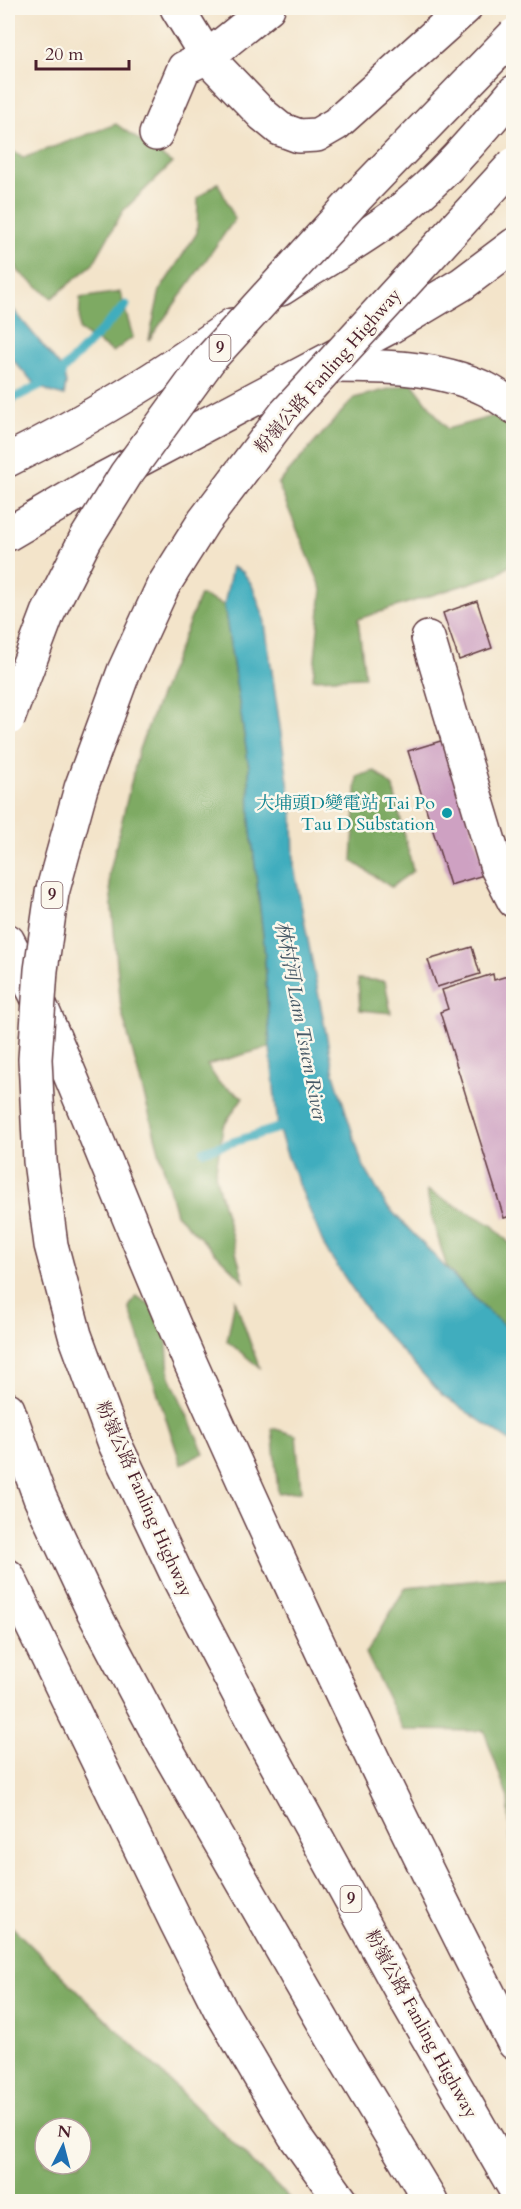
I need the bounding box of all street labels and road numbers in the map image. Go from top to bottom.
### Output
street label: 粉嶺公路 Fanling Highway [249,283,407,459]
road number: 9 [210,335,230,361]
road number: 9 [42,882,62,908]
street label: 粉嶺公路 Fanling Highway [90,1397,199,1601]
road number: 9 [340,1886,362,1912]
street label: 粉嶺公路 Fanling Highway [359,1925,483,2123]

